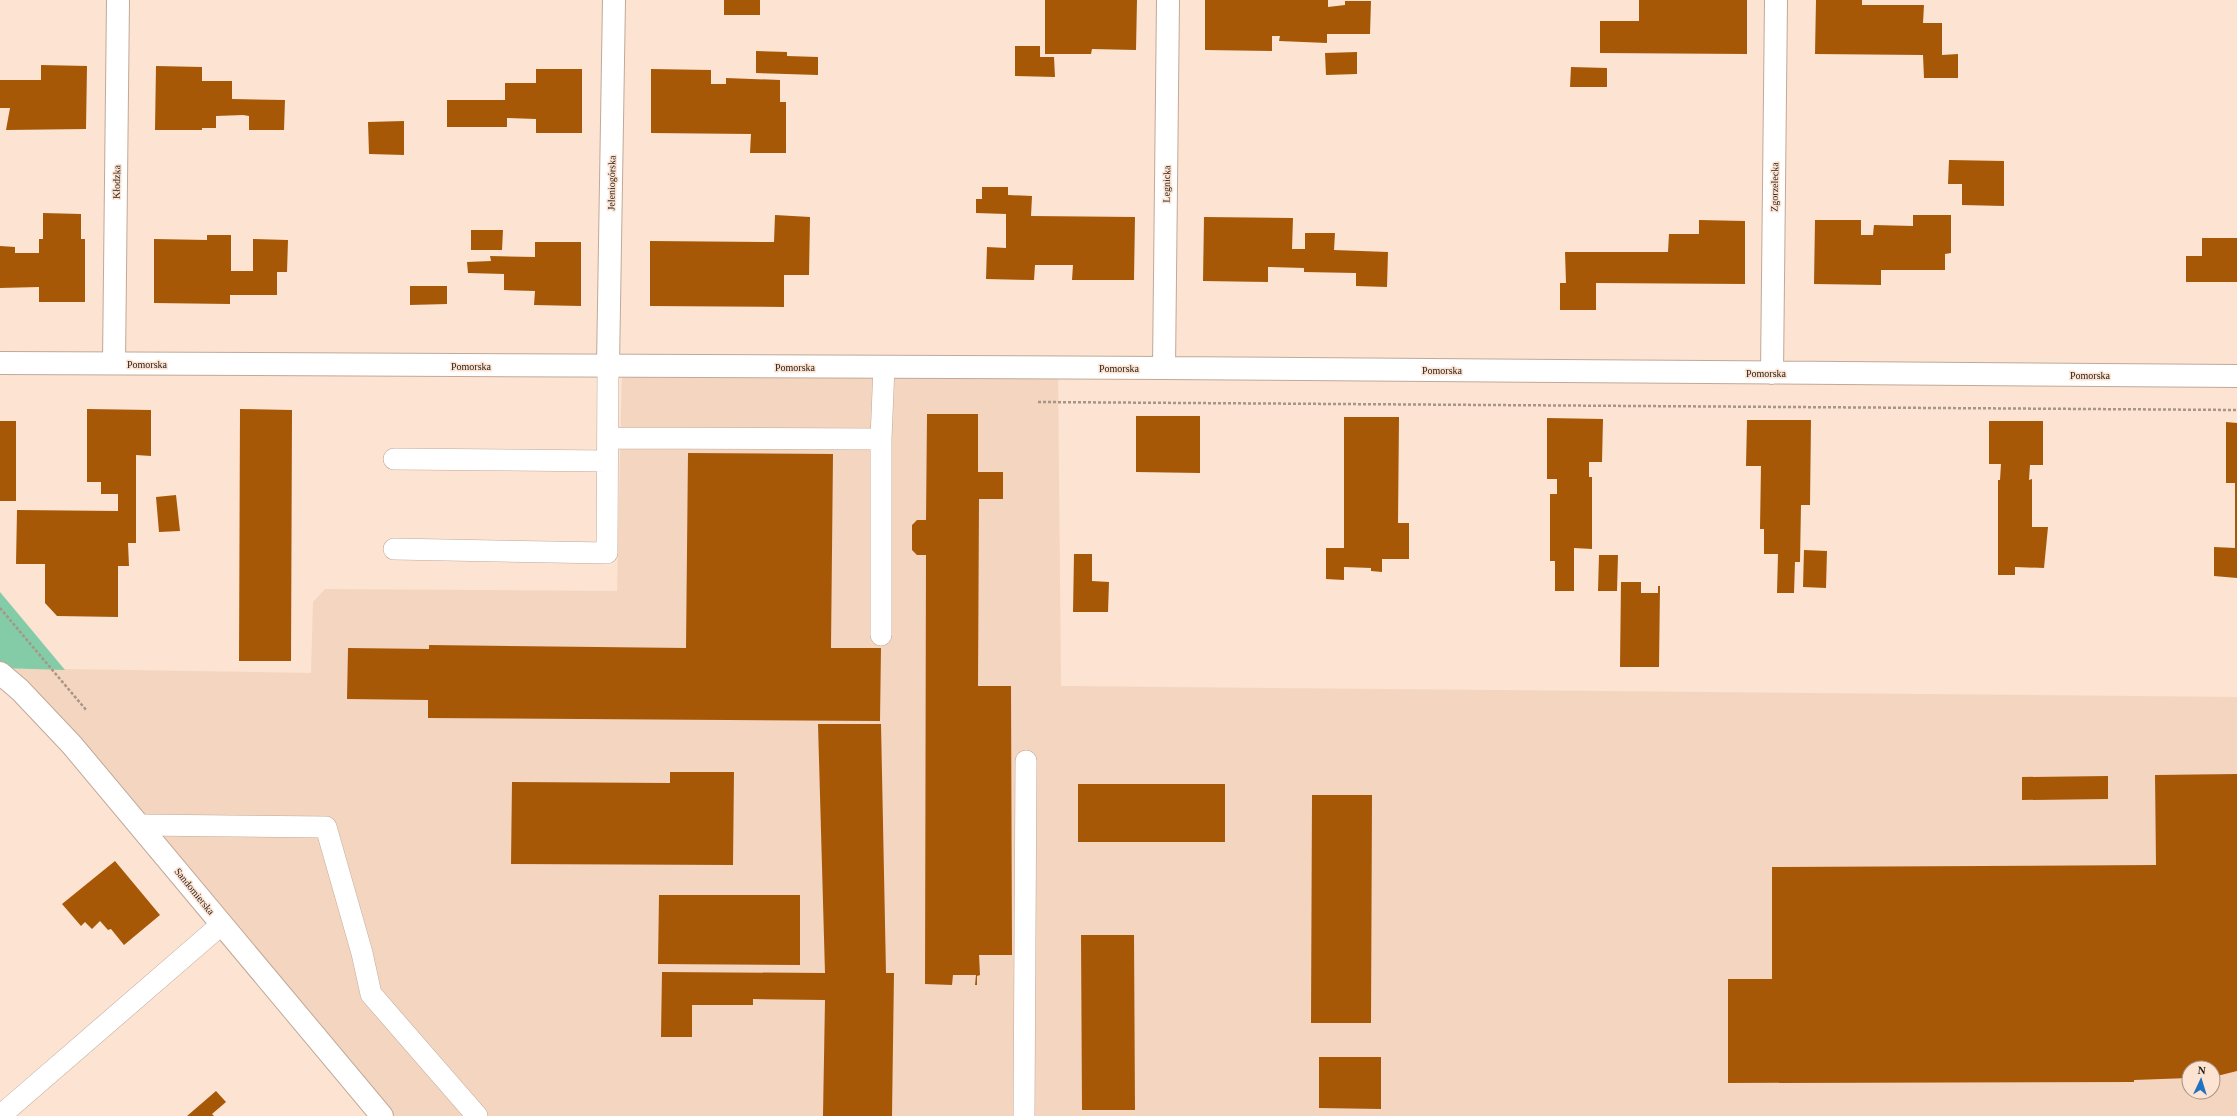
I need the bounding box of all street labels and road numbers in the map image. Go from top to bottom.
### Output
street label: Jeleniogórska [606,155,617,211]
street label: Zgorzelecka [1769,162,1780,212]
street label: Kłodzka [111,164,122,199]
street label: Legnicka [1161,165,1172,203]
street label: Pomorska [127,359,168,370]
street label: Pomorska [451,361,492,372]
street label: Pomorska [775,362,816,373]
street label: Pomorska [1099,363,1140,374]
street label: Pomorska [1422,365,1463,376]
street label: Pomorska [1746,368,1787,379]
street label: Pomorska [2070,370,2111,381]
street label: Sandomierska [173,866,217,917]

